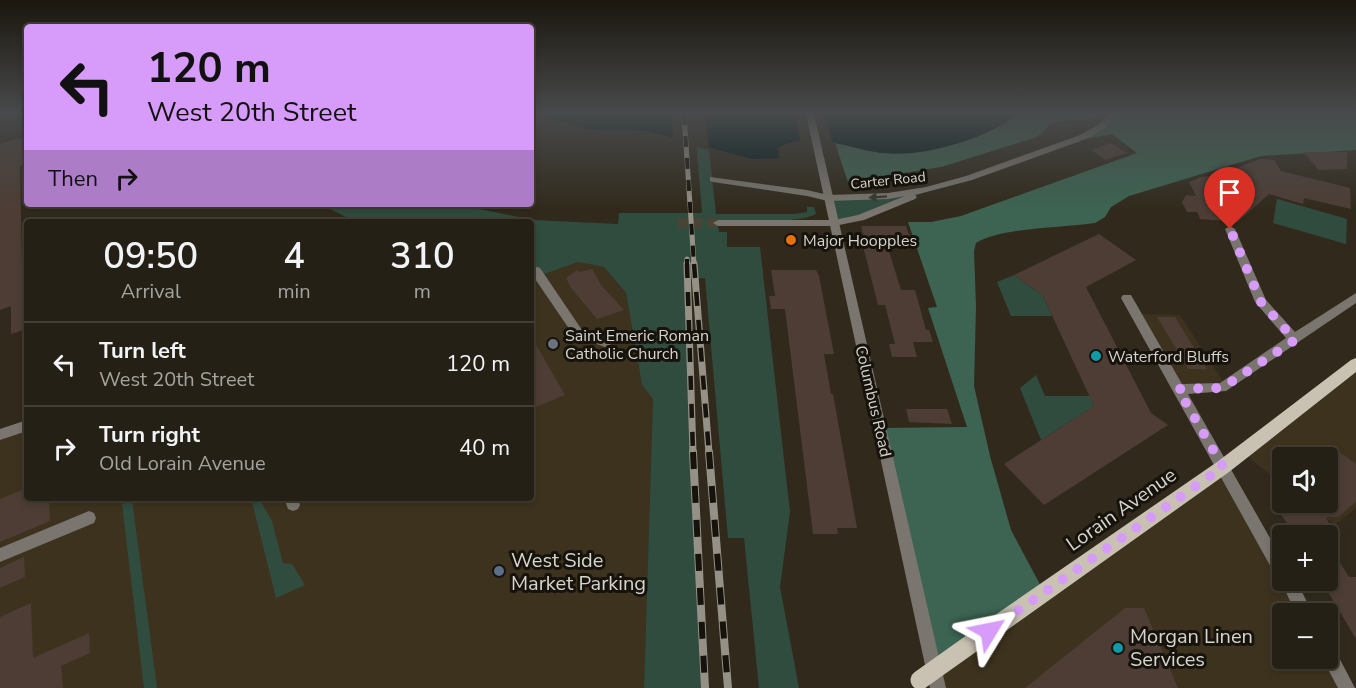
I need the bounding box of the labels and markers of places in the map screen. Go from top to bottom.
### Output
pin [1204,167,1255,229]
place label: Major Hoopples [803,230,917,252]
marker: Major Hoopples [784,233,798,247]
place label: Saint Emeric Roman Catholic Church [565,325,709,365]
marker: Saint Emeric Roman Catholic Church [546,337,560,351]
place label: Waterford Bluffs [1108,346,1229,368]
marker: Waterford Bluffs [1089,349,1103,363]
place label: West Side Market Parking [511,547,646,597]
marker: West Side Market Parking [492,564,506,578]
place label: Morgan Linen Services [1130,623,1253,673]
marker: Morgan Linen Services [1111,641,1125,655]

